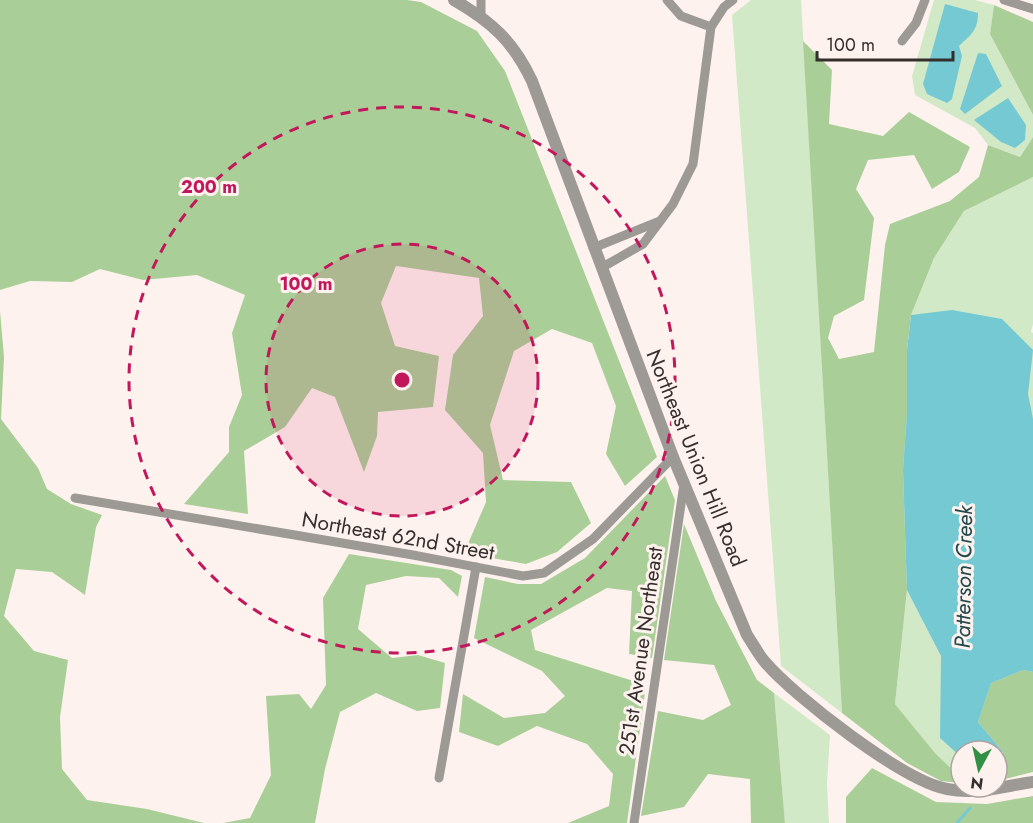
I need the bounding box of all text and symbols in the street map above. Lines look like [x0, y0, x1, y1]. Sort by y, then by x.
scale bar [817, 24, 954, 62]
text: 100 m [826, 32, 875, 58]
text: 200 m [181, 174, 237, 200]
text: 100 m [279, 271, 333, 297]
street label: Northeast Union Hill Road [639, 345, 753, 571]
centre of rings [392, 370, 412, 390]
street label: Northeast 62nd Street [299, 504, 497, 568]
water label: Patterson Creek [946, 504, 980, 649]
street label: 251st Avenue Northeast [612, 545, 670, 757]
north arrow [949, 739, 1009, 799]
text: N [969, 771, 985, 796]

